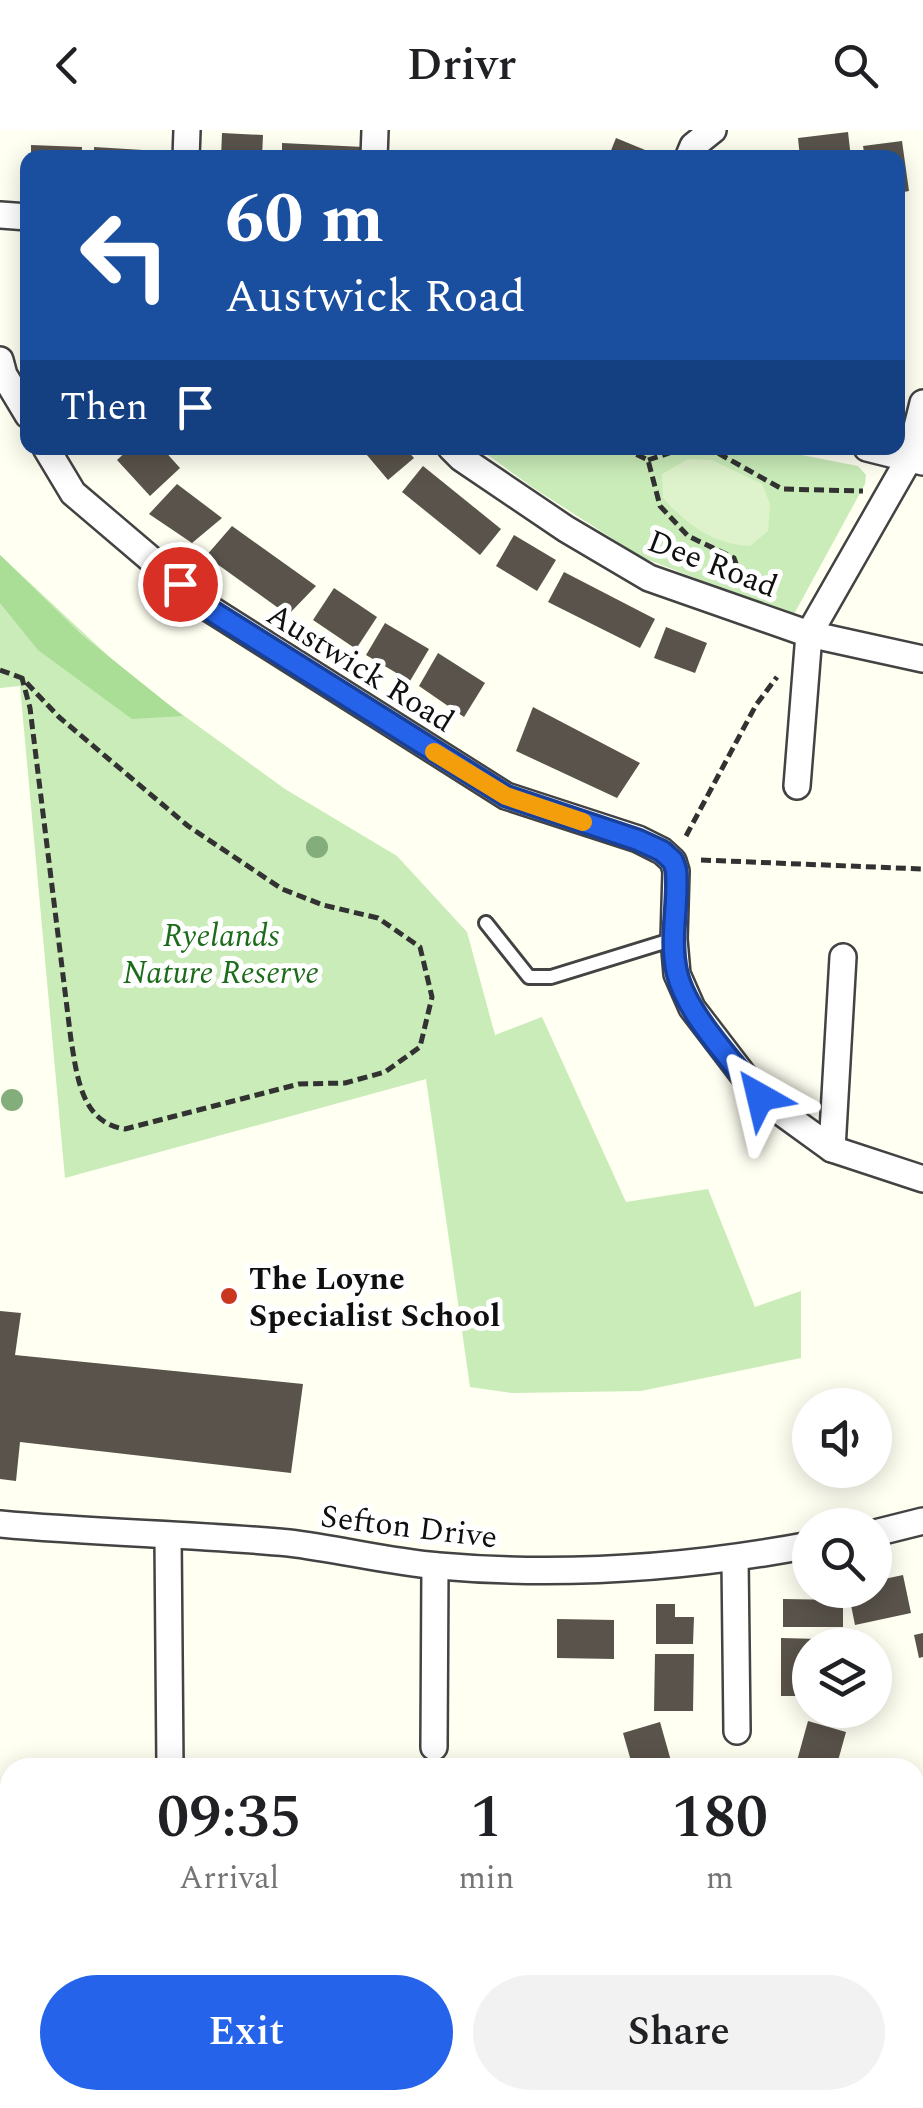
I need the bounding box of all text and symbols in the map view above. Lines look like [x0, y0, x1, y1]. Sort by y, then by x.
text: Drivr [407, 31, 516, 100]
icon: back [40, 38, 95, 93]
icon: search [828, 38, 883, 93]
text: 60 m [225, 167, 384, 273]
icon: left [60, 190, 190, 320]
text: Austwick Road [225, 263, 525, 332]
text: Then [60, 379, 148, 437]
icon: arrive [168, 380, 223, 435]
street label: Dee Road [640, 517, 785, 612]
pin [138, 542, 223, 627]
icon: arrive [153, 557, 208, 612]
street label: Austwick Road [257, 591, 464, 746]
park label: Ryelands Nature Reserve [123, 912, 319, 998]
position arrow [708, 1045, 812, 1149]
place label: The Loyne Specialist School [249, 1255, 500, 1341]
marker: The Loyne Specialist School [218, 1285, 240, 1307]
map controls [792, 1388, 892, 1728]
button: sound [792, 1388, 892, 1488]
street label: Sefton Drive [318, 1492, 500, 1563]
button: search [792, 1508, 892, 1608]
button: layers [792, 1628, 892, 1728]
text: 09:35 [157, 1772, 301, 1864]
text: 1 [470, 1772, 503, 1864]
text: 180 [671, 1772, 768, 1864]
text: Arrival [179, 1854, 279, 1903]
text: min [458, 1854, 514, 1903]
text: m [706, 1854, 733, 1903]
button: Exit [40, 1975, 453, 2090]
button: Share [473, 1975, 885, 2090]

